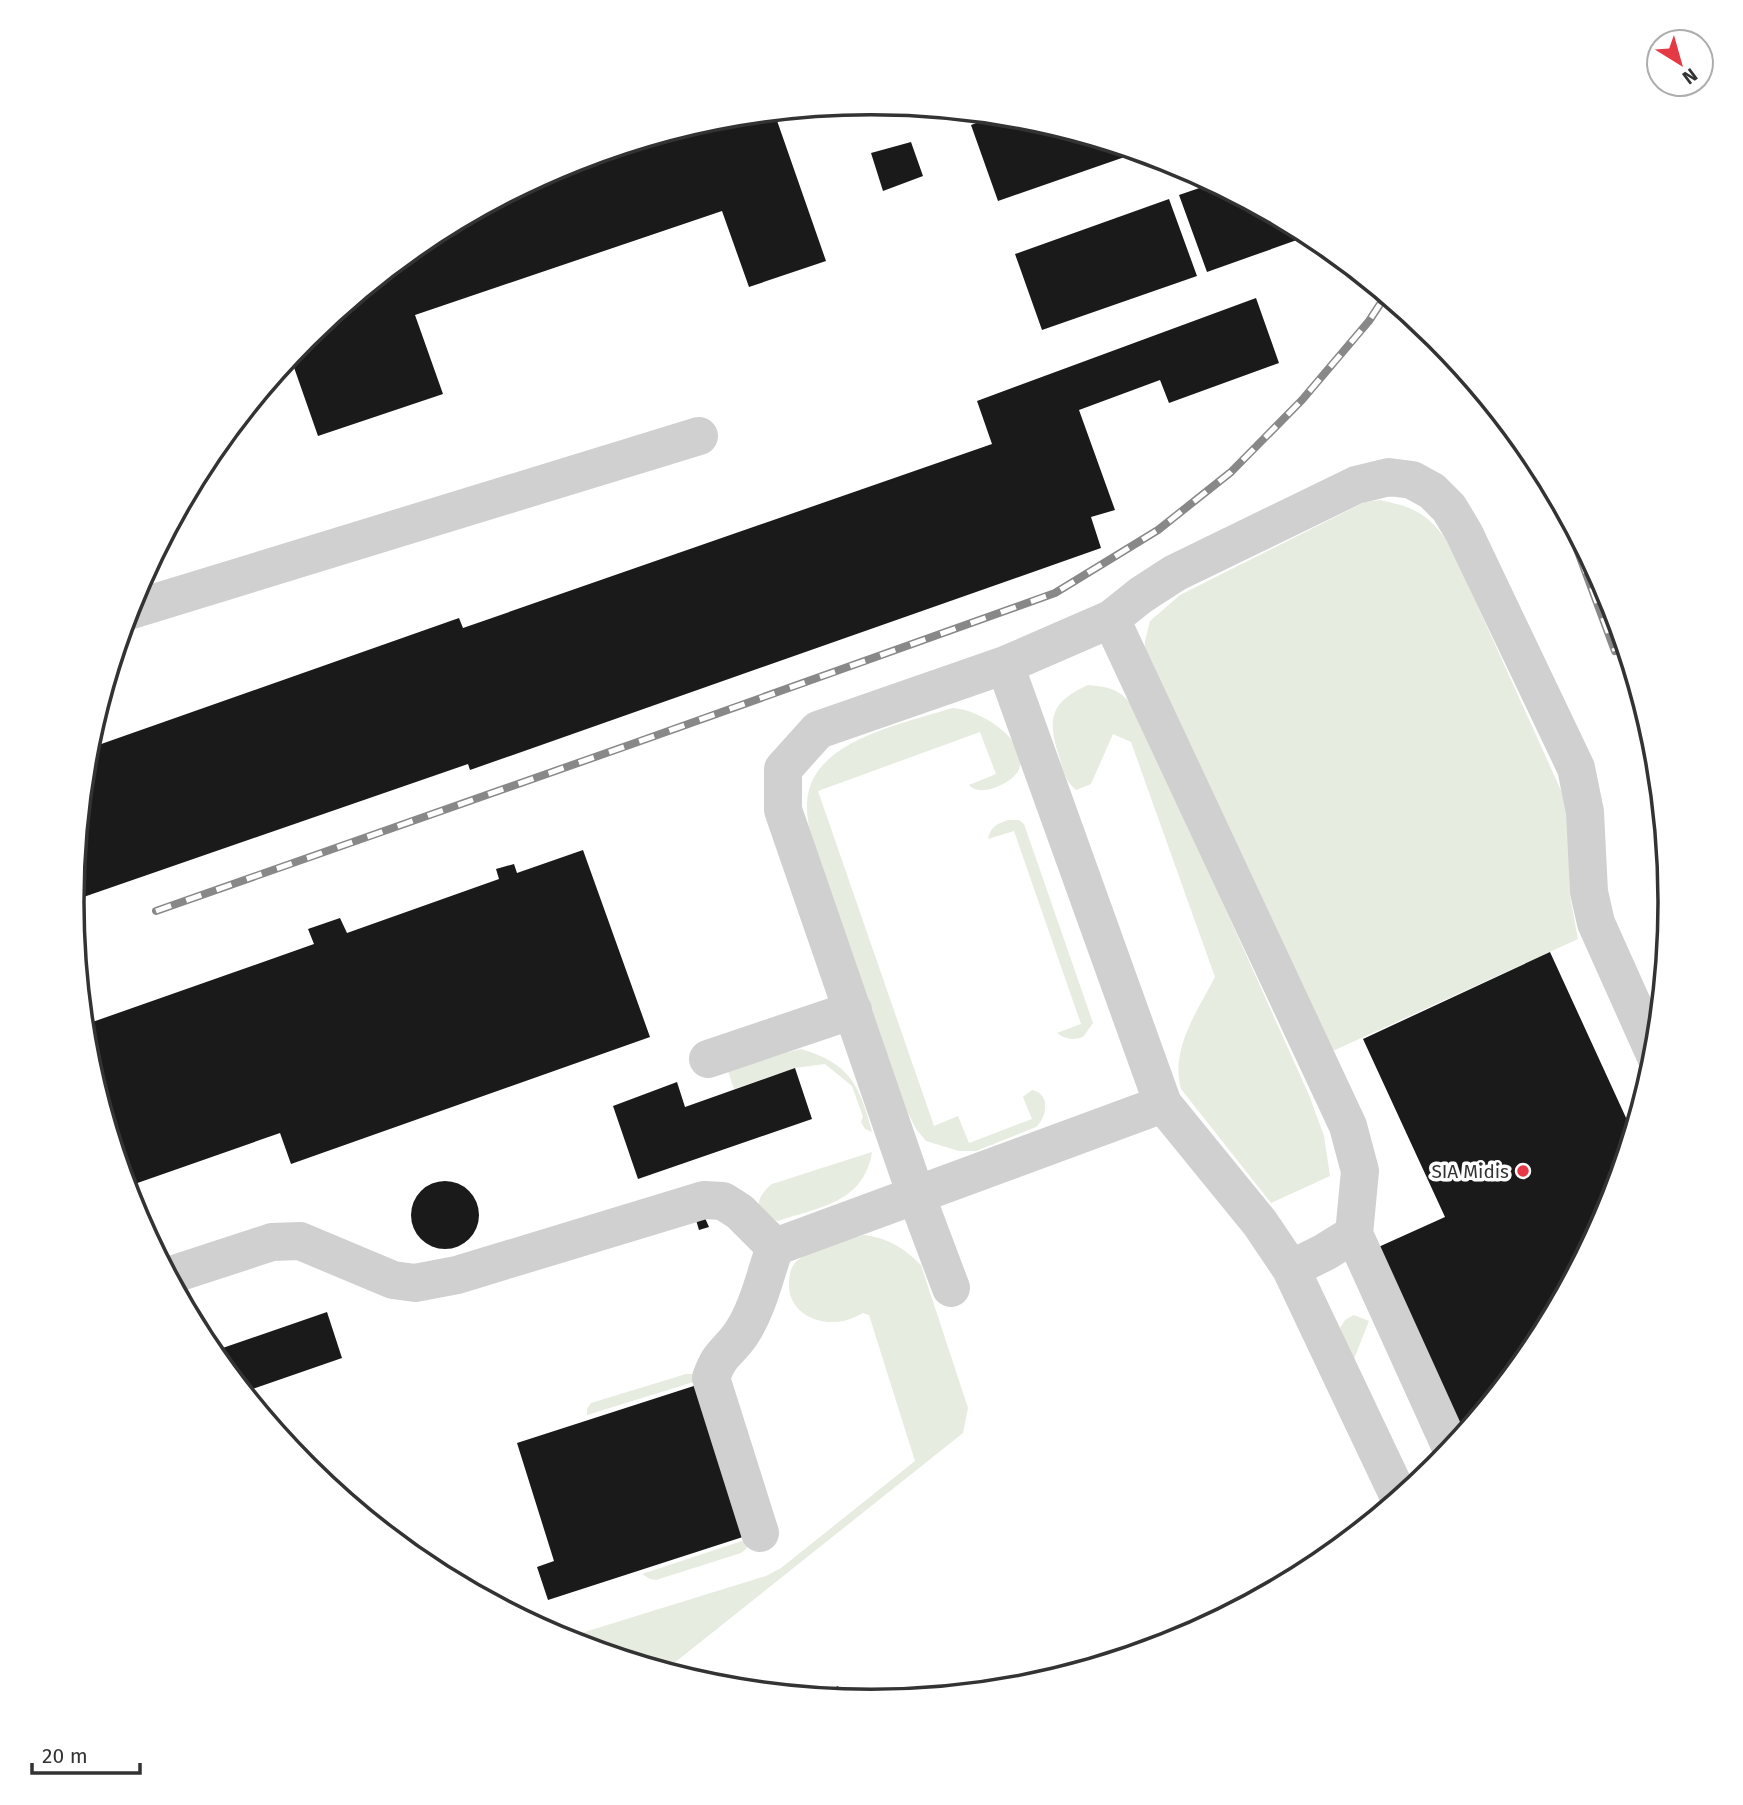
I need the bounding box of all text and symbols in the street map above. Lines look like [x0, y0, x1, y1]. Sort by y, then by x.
north arrow [1645, 28, 1715, 98]
text: N [1678, 63, 1702, 89]
place label: SIA Midis [1431, 1160, 1509, 1183]
marker: SIA Midis [1515, 1163, 1531, 1179]
scale bar [32, 1731, 140, 1775]
text: 20 m [42, 1743, 88, 1769]

